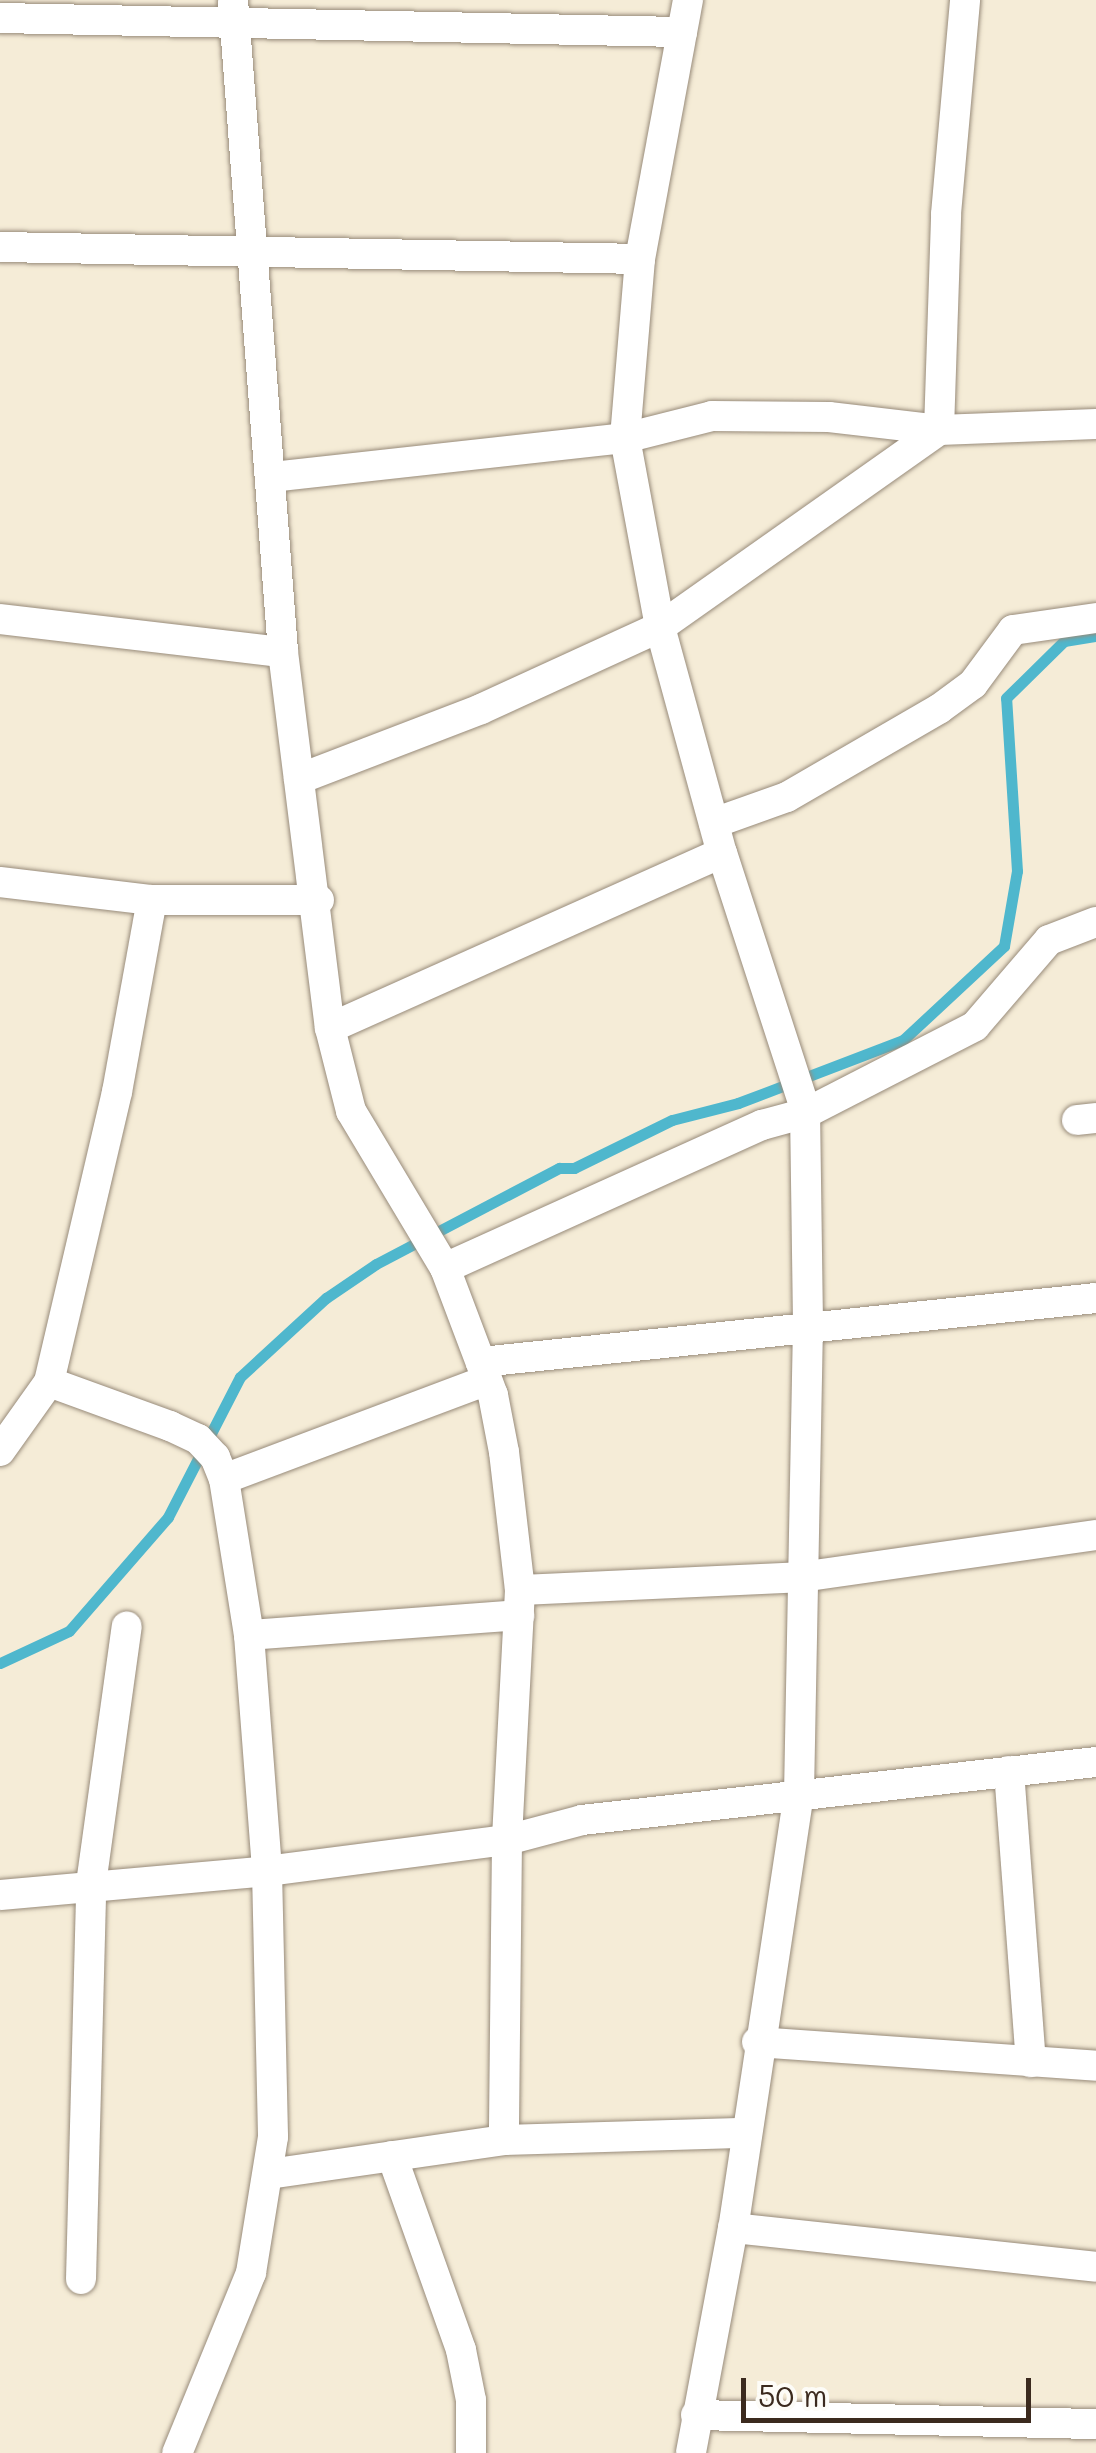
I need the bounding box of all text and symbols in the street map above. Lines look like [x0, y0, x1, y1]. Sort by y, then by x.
scale bar [746, 2358, 1036, 2420]
text: 50 m [758, 2375, 828, 2415]

